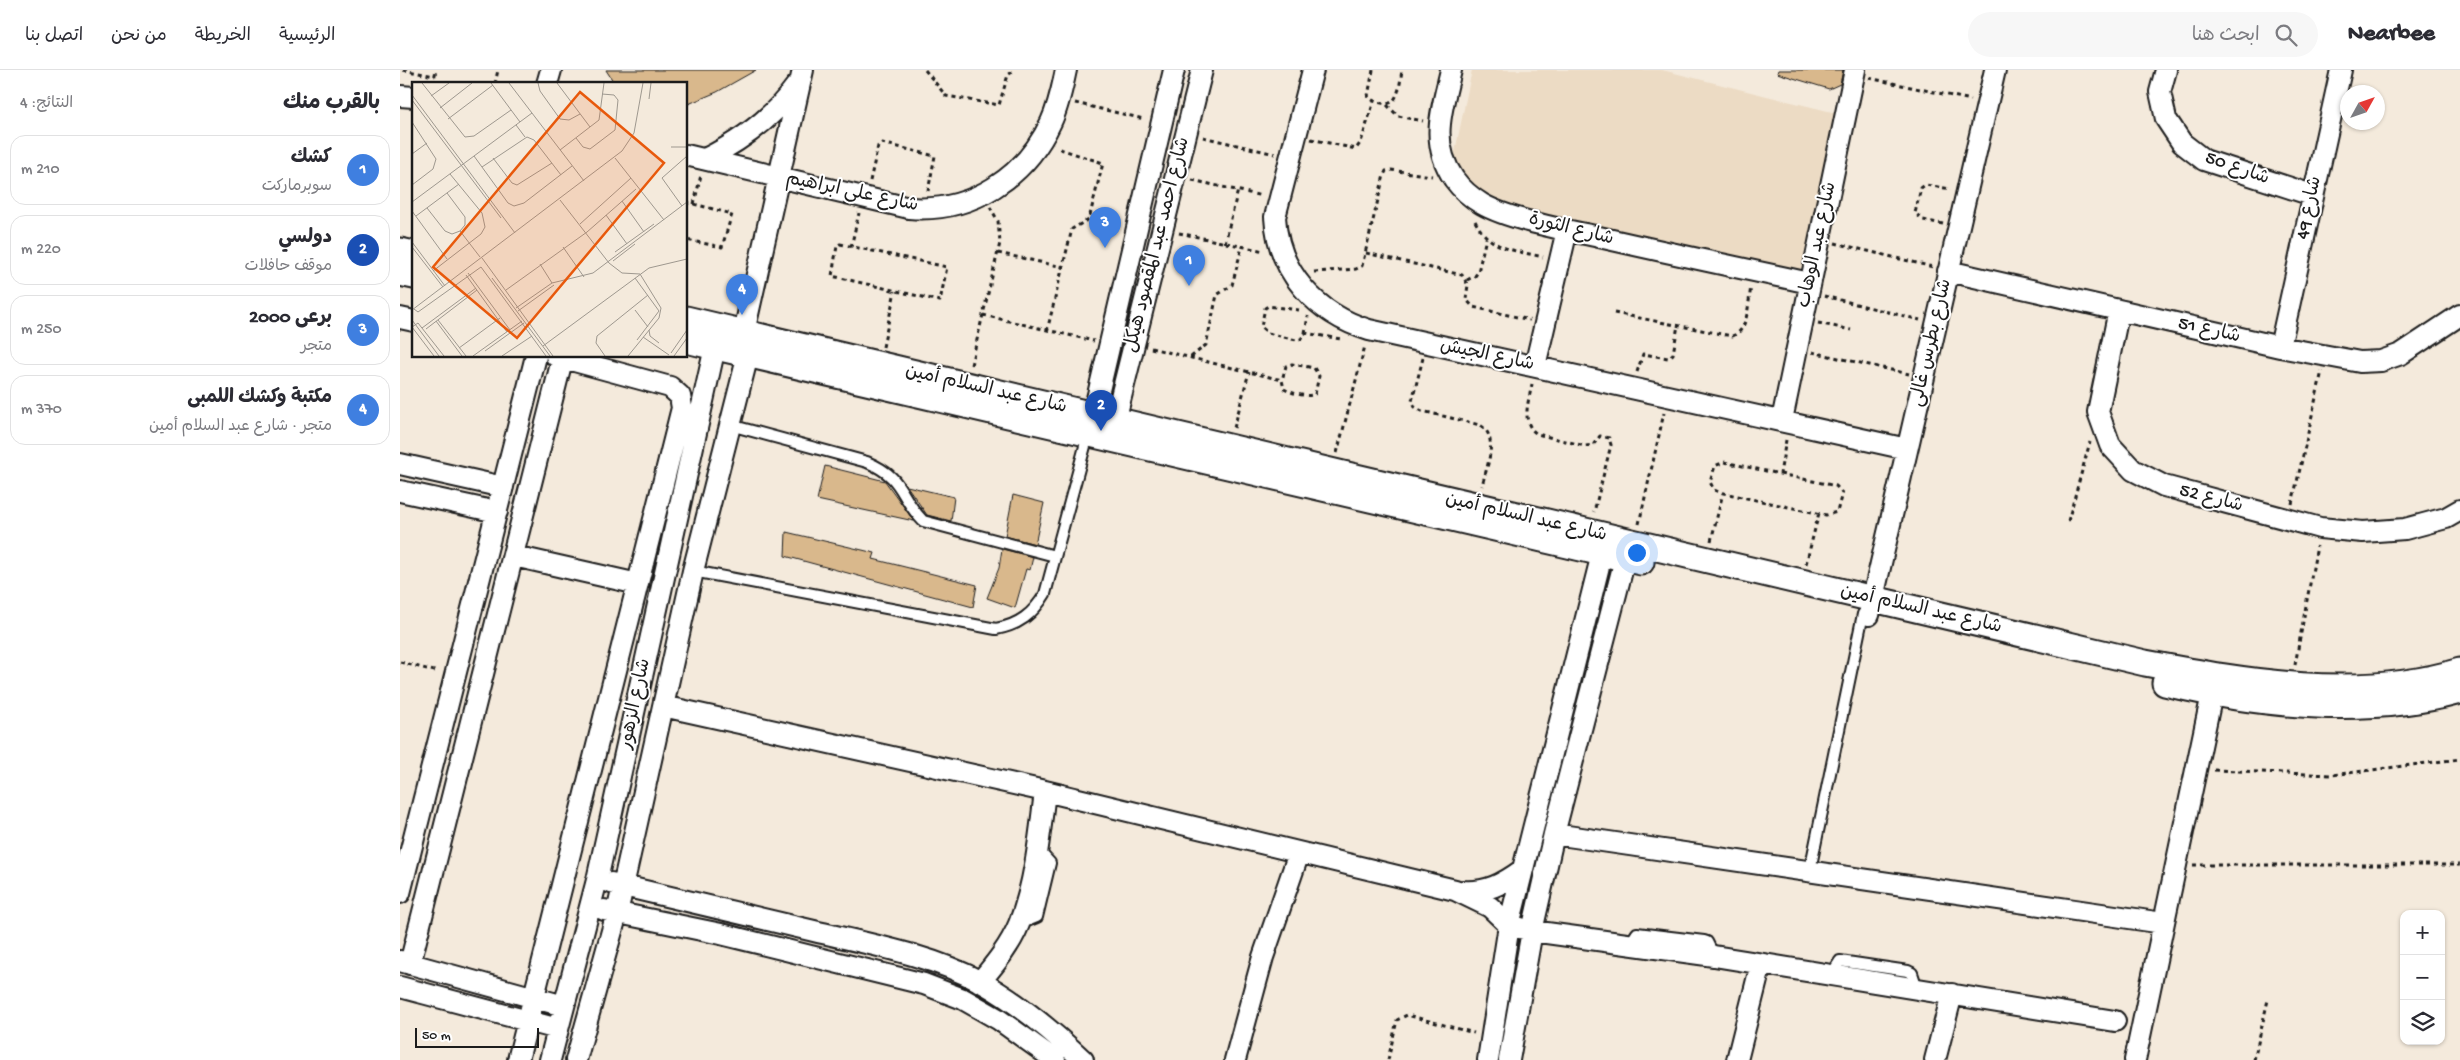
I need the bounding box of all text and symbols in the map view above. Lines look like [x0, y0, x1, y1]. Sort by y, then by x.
search box [1968, 12, 2318, 57]
text: Nearbee [2348, 20, 2435, 49]
icon: search [2272, 21, 2300, 49]
text: ابحث هنا [2192, 25, 2260, 48]
text: اتصل بنا [25, 26, 83, 47]
text: من نحن [111, 26, 167, 47]
text: الخريطة [195, 26, 251, 47]
text: الرئيسية [279, 26, 335, 47]
inset map [412, 82, 688, 358]
north arrow [2340, 85, 2385, 130]
text: بالقرب منك [283, 92, 380, 117]
text: النتائج: 4 [20, 95, 73, 114]
street label: شارع احمد عبد المقصود هيكل [1120, 135, 1196, 355]
text: كشك [291, 147, 332, 170]
street label: شارع 50 [2202, 147, 2272, 191]
text: 210 m [21, 161, 60, 180]
text: 1 [360, 161, 366, 180]
street label: شارع على ابراهيم [784, 168, 920, 218]
street label: شارع 49 [2292, 174, 2328, 242]
text: سوبرماركت [262, 178, 332, 197]
street label: شارع عبد الوهاب [1793, 180, 1843, 310]
pin: 3 [1089, 207, 1121, 248]
street label: شارع الثورة [1526, 208, 1616, 252]
text: دولسي [279, 227, 332, 250]
text: 220 m [21, 241, 61, 260]
text: 2 [359, 241, 367, 260]
pin: 1 [1173, 245, 1205, 286]
text: موقف حافلات [244, 258, 332, 277]
pin: 4 [726, 274, 758, 315]
street label: شارع بطرس غالى [1906, 277, 1958, 409]
text: برعى 2000 [249, 307, 332, 330]
street label: شارع 51 [2176, 313, 2242, 349]
text: 250 m [21, 321, 62, 340]
text: 3 [359, 321, 367, 340]
street label: شارع الجيش [1438, 335, 1536, 377]
text: متجر [301, 338, 332, 357]
street label: شارع عبد السلام أمين [903, 358, 1070, 420]
text: مكتبة وكشك اللمبى [187, 387, 332, 410]
pin: 2 [1085, 390, 1117, 431]
text: 370 m [21, 401, 62, 420]
text: 4 [359, 401, 367, 420]
text: متجر · شارع عبد السلام أمين [149, 418, 332, 437]
street label: شارع 52 [2177, 479, 2245, 519]
street label: شارع عبد السلام أمين [1443, 486, 1610, 548]
your location [1624, 540, 1650, 566]
street label: شارع عبد السلام أمين [1838, 578, 2005, 640]
street label: شارع الزهور [615, 656, 657, 753]
map controls [2400, 910, 2445, 1045]
button: + [2400, 910, 2445, 955]
button: − [2400, 955, 2445, 1000]
button: layers [2400, 1000, 2445, 1045]
scale bar [415, 1025, 539, 1048]
text: 50 m [422, 1028, 451, 1045]

